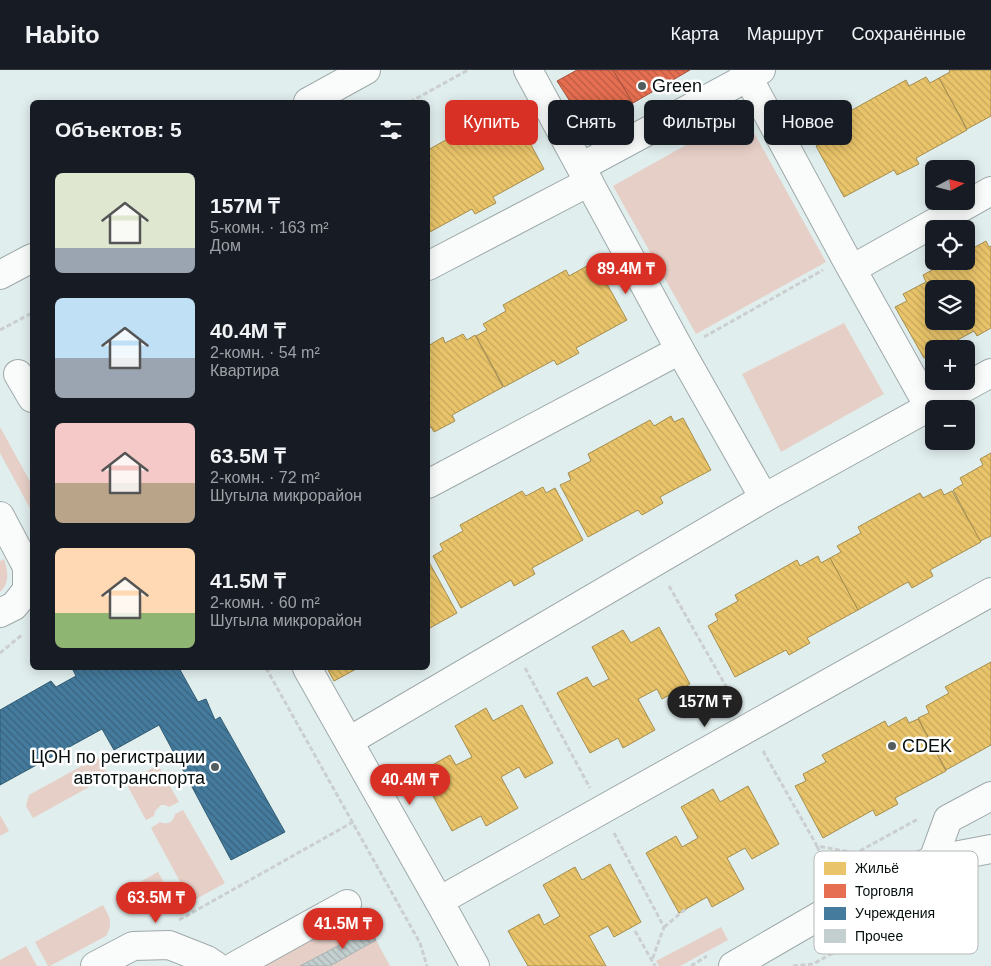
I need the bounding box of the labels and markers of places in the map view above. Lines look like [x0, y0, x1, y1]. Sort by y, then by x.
place label: Green [652, 76, 702, 96]
marker: Green [636, 80, 648, 92]
pin: 89.4M ₸ [580, 252, 672, 295]
pin: 157M ₸ [664, 686, 746, 728]
place label: CDEK [902, 736, 952, 756]
marker: CDEK [886, 740, 898, 752]
place label: ЦОН по регистрации автотранспорта [31, 747, 206, 788]
marker: ЦОН по регистрации автотранспорта [209, 761, 221, 773]
pin: 40.4M ₸ [364, 764, 456, 806]
pin: 63.5M ₸ [110, 882, 202, 924]
pin: 41.5M ₸ [297, 908, 389, 950]

